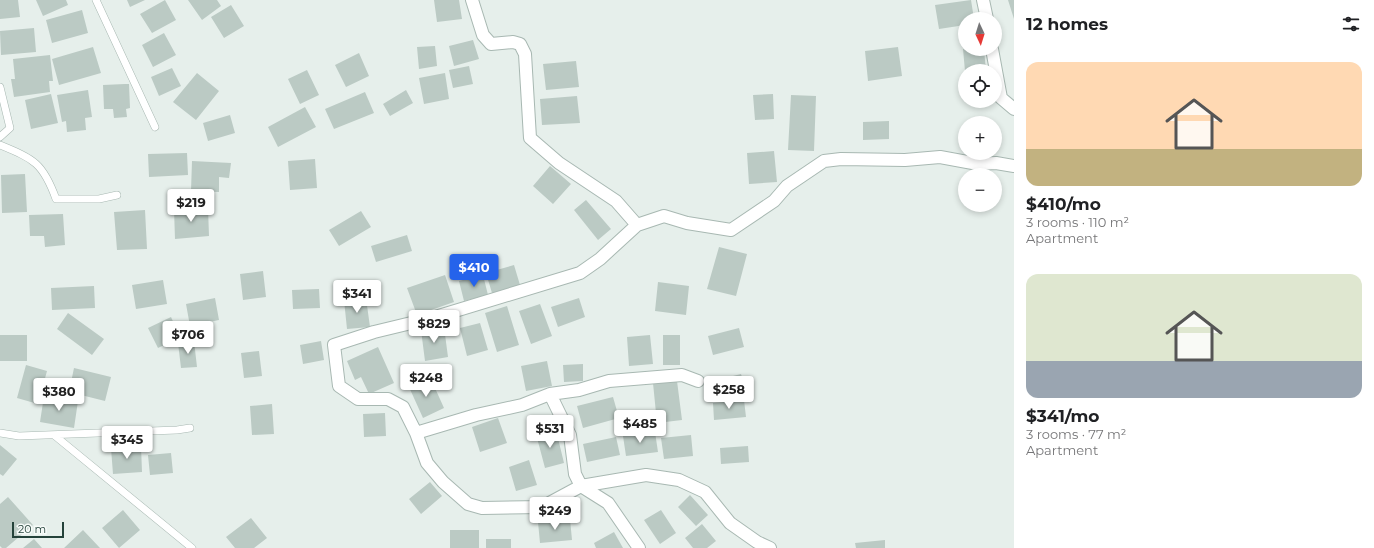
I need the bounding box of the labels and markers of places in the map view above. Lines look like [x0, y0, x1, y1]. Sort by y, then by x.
pin: $219 [167, 189, 215, 223]
pin: $410 [450, 254, 498, 288]
pin: $341 [333, 280, 381, 314]
pin: $829 [410, 310, 458, 344]
pin: $706 [164, 321, 212, 355]
pin: $248 [402, 364, 450, 398]
pin: $258 [705, 376, 753, 410]
pin: $380 [35, 378, 83, 412]
pin: $485 [616, 410, 664, 444]
pin: $531 [526, 415, 574, 449]
pin: $345 [103, 426, 151, 460]
pin: $249 [531, 497, 579, 531]

